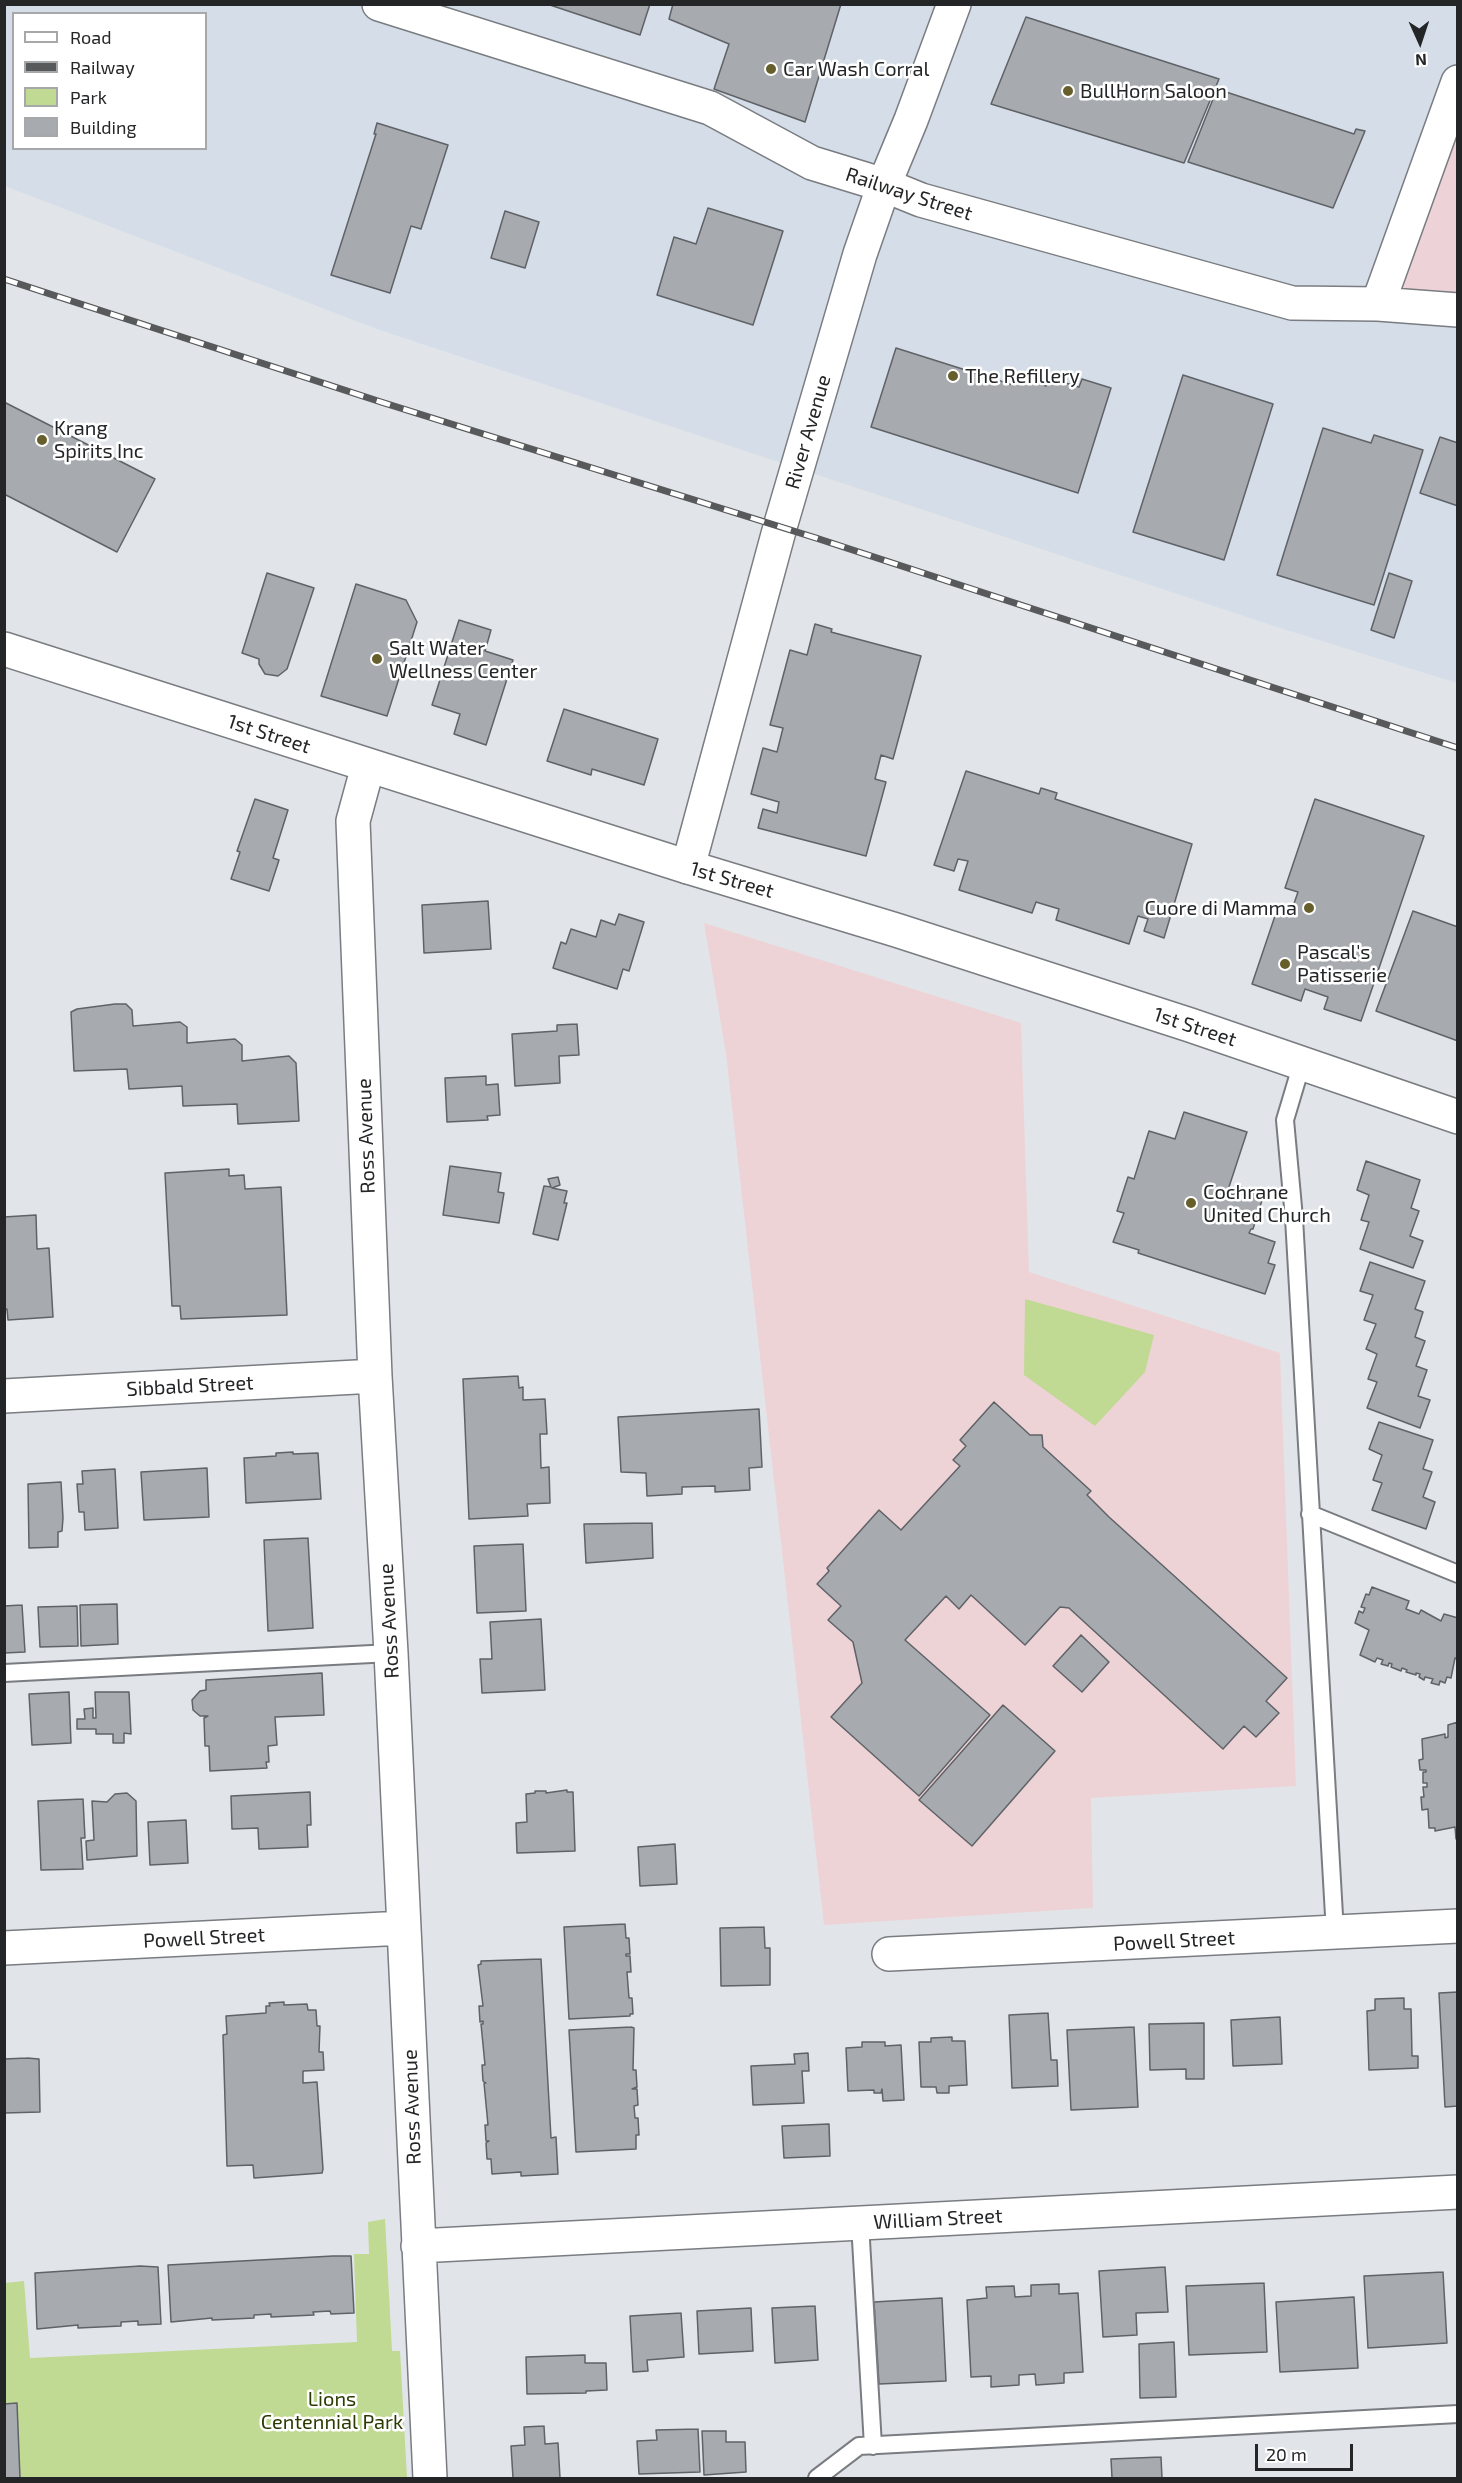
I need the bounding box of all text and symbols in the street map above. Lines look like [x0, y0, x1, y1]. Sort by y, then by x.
legend [12, 12, 207, 150]
north arrow [1390, 12, 1450, 72]
text: Road [70, 26, 111, 48]
text: N [1415, 51, 1427, 70]
text: Railway [70, 56, 135, 78]
place label: Car Wash Corral [783, 57, 930, 81]
marker: Car Wash Corral [764, 62, 778, 76]
place label: BullHorn Saloon [1080, 79, 1227, 103]
marker: BullHorn Saloon [1061, 84, 1075, 98]
text: Park [70, 86, 107, 108]
text: Building [70, 116, 137, 138]
street label: Railway Street [843, 162, 975, 226]
place label: The Refillery [965, 364, 1080, 388]
marker: The Refillery [946, 369, 960, 383]
street label: River Avenue [780, 372, 836, 492]
place label: Krang Spirits Inc [54, 416, 144, 463]
marker: Krang Spirits Inc [35, 433, 49, 447]
place label: Salt Water Wellness Center [389, 636, 537, 683]
marker: Salt Water Wellness Center [370, 652, 384, 666]
street label: 1st Street [225, 709, 313, 759]
street label: 1st Street [687, 857, 777, 903]
place label: Cuore di Mamma [1144, 896, 1297, 920]
marker: Cuore di Mamma [1302, 901, 1316, 915]
place label: Pascal's Patisserie [1297, 940, 1387, 987]
marker: Pascal's Patisserie [1278, 957, 1292, 971]
street label: 1st Street [1151, 1002, 1239, 1052]
street label: Ross Avenue [352, 1078, 380, 1194]
place label: Cochrane United Church [1203, 1180, 1331, 1227]
marker: Cochrane United Church [1184, 1196, 1198, 1210]
street label: Sibbald Street [126, 1371, 254, 1401]
street label: Ross Avenue [374, 1563, 404, 1679]
street label: Powell Street [142, 1923, 266, 1953]
street label: Powell Street [1112, 1926, 1236, 1956]
street label: Ross Avenue [398, 2049, 426, 2165]
street label: William Street [873, 2204, 1003, 2234]
park label: Lions Centennial Park [261, 2387, 403, 2434]
scale bar [1258, 2432, 1356, 2470]
text: 20 m [1266, 2443, 1307, 2465]

